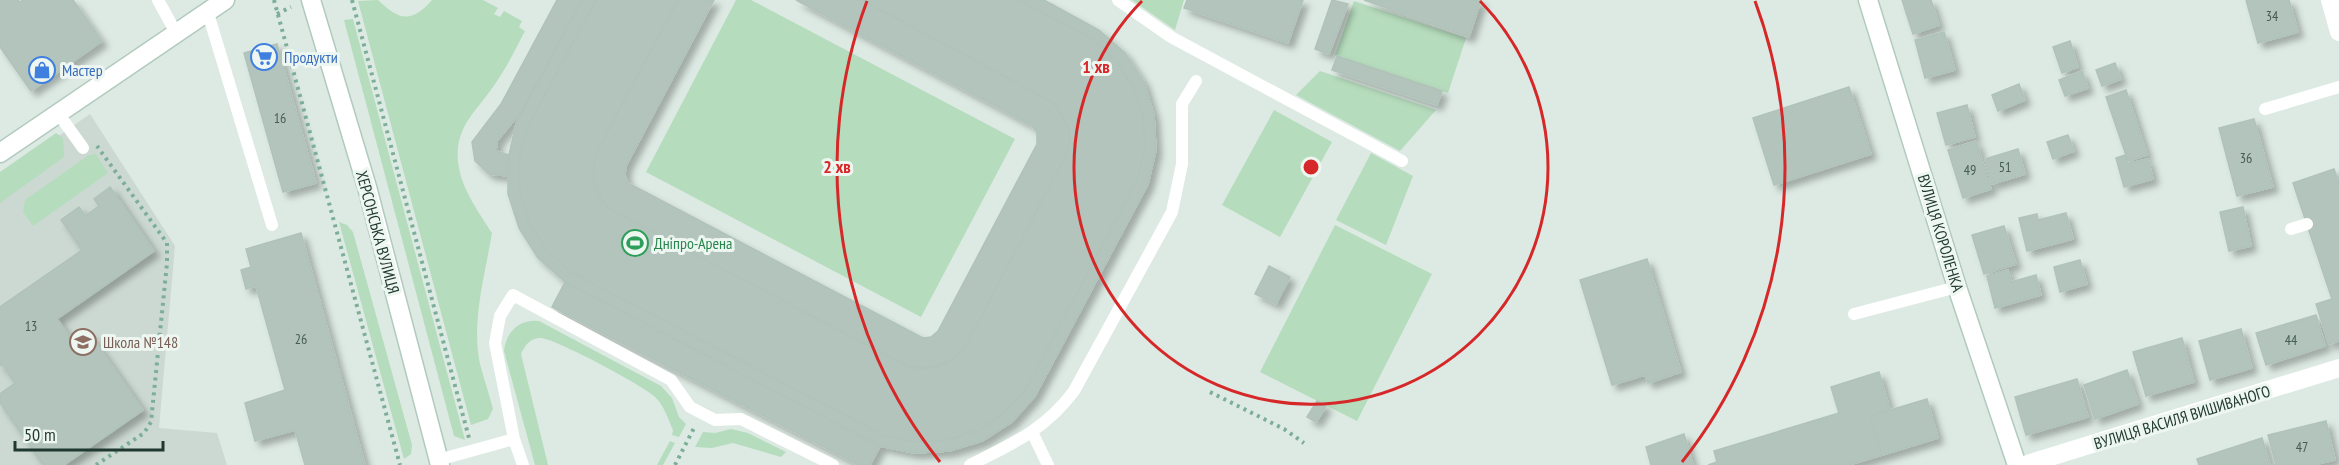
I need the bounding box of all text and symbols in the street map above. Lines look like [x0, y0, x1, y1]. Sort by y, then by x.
house number: 34 [2266, 7, 2279, 25]
supermarket icon: Продукти [249, 42, 279, 72]
place label: Продукти [284, 47, 338, 67]
shop icon: Мастер [27, 55, 57, 85]
text: 1 хв [1082, 55, 1110, 78]
place label: Мастер [62, 60, 103, 80]
house number: 16 [274, 109, 286, 127]
house number: 36 [2240, 149, 2252, 167]
text: 2 хв [823, 155, 851, 178]
centre of rings [1301, 157, 1321, 177]
house number: 51 [1999, 158, 2011, 176]
house number: 49 [1964, 161, 1976, 179]
street label: ХЕРСОНСЬКА ВУЛИЦЯ [352, 168, 404, 296]
street label: ВУЛИЦЯ КОРОЛЕНКА [1914, 172, 1969, 295]
sports icon: Дніпро-Арена [620, 228, 650, 258]
place label: Дніпро-Арена [654, 233, 732, 253]
house number: 13 [25, 317, 37, 335]
school or university icon: Школа №148 [68, 327, 98, 357]
house number: 26 [295, 330, 307, 348]
house number: 44 [2285, 331, 2298, 349]
place label: Школа №148 [103, 332, 178, 352]
street label: ВУЛИЦЯ ВАСИЛЯ ВИШИВАНОГО [2091, 381, 2273, 453]
scale bar [15, 414, 164, 452]
text: 50 m [24, 423, 56, 446]
house number: 47 [2296, 438, 2308, 456]

